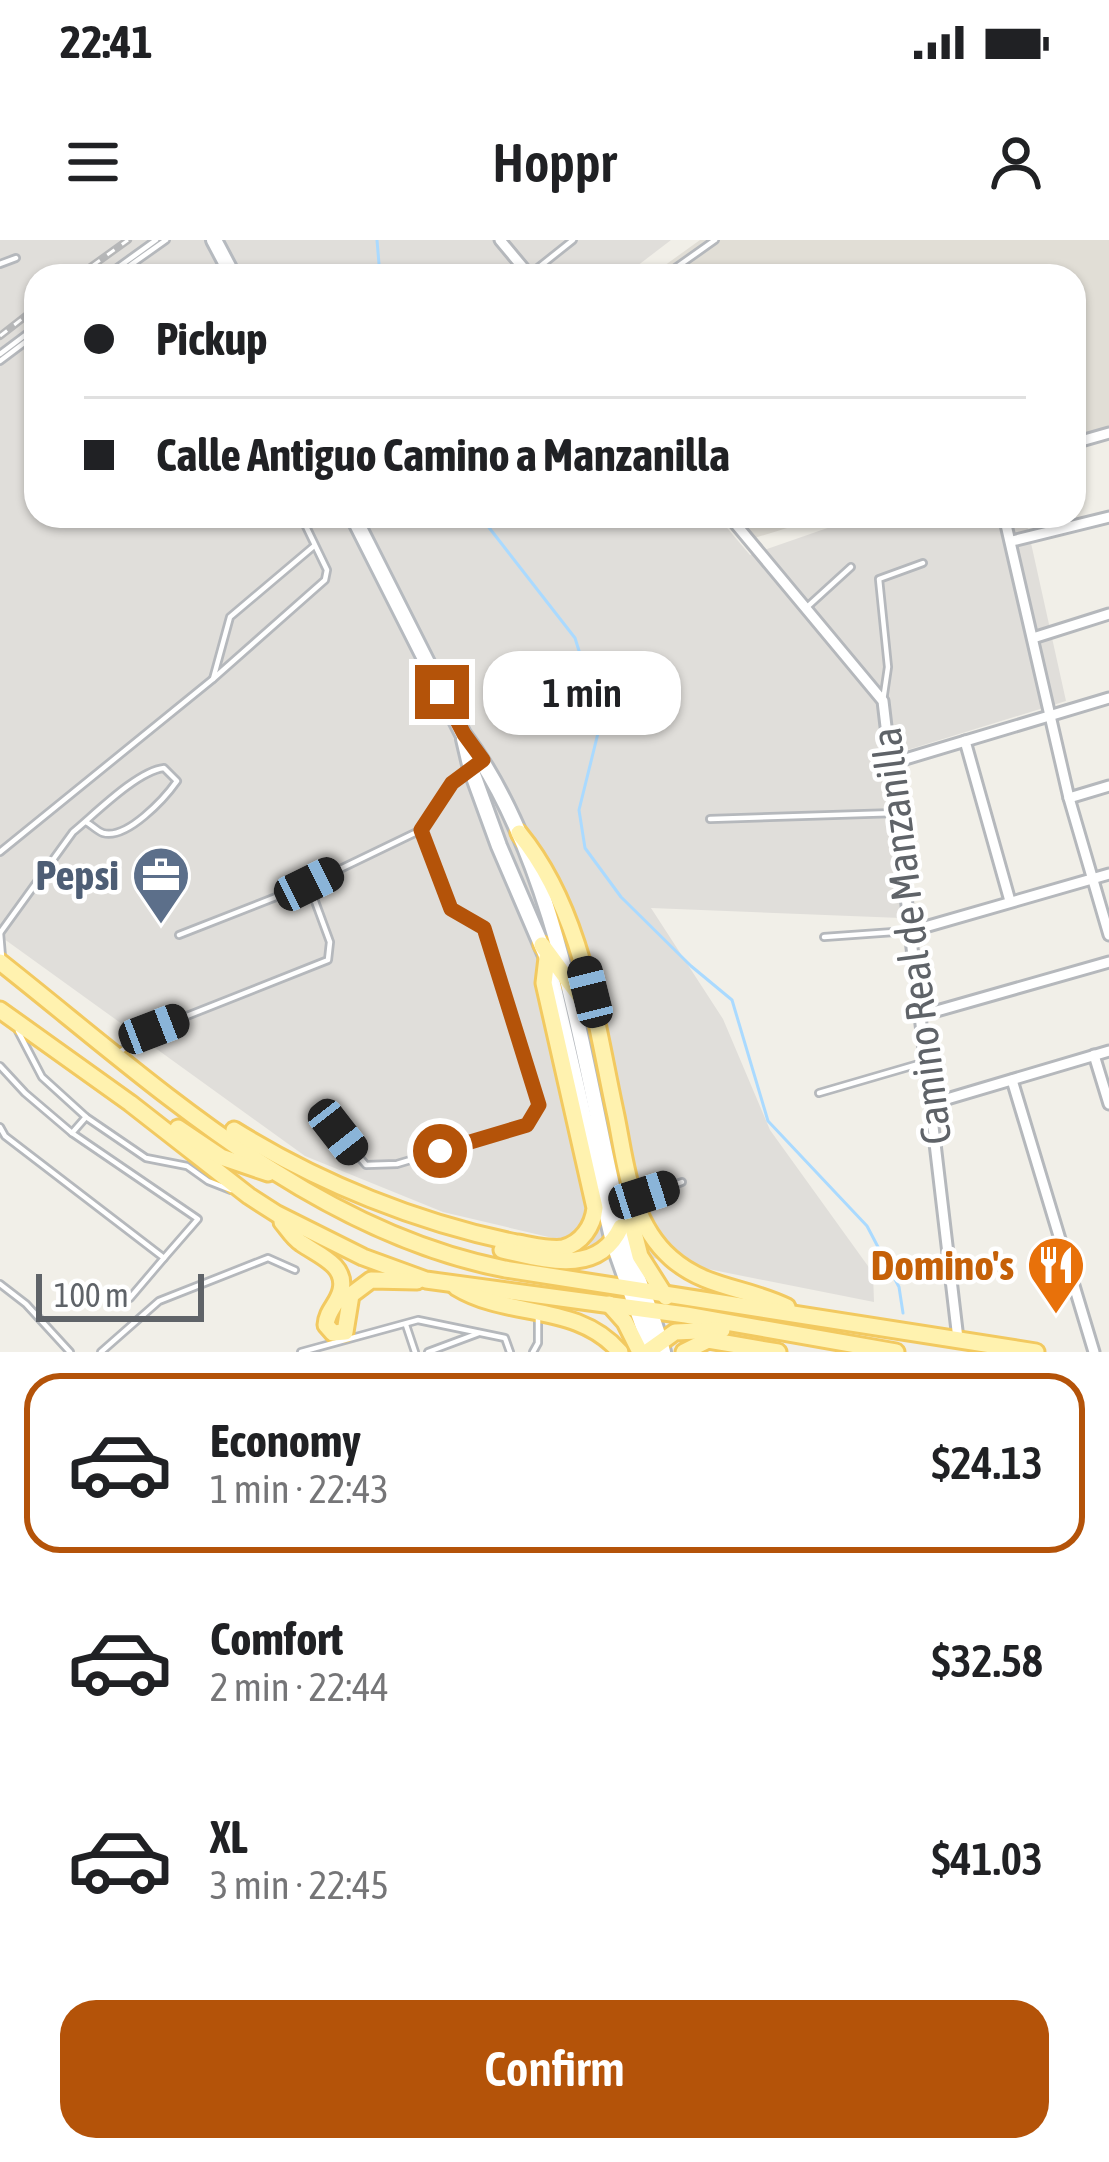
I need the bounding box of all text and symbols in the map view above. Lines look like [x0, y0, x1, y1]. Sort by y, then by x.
text: 22:41 [60, 16, 153, 68]
icon: menu [60, 129, 126, 195]
icon: person [983, 129, 1049, 195]
text: Hoppr [493, 132, 616, 193]
text: Pickup [156, 313, 267, 365]
text: Calle Antiguo Camino a Manzanilla [156, 429, 730, 481]
callout: 1 min [484, 650, 682, 734]
route end [415, 665, 469, 719]
text: 1 min [542, 671, 622, 715]
street label: Camino Real de Manzanilla [862, 725, 960, 1147]
office icon: Pepsi [130, 844, 192, 926]
place label: Pepsi [35, 851, 119, 899]
car [269, 852, 349, 916]
car [564, 953, 616, 1031]
car [114, 999, 194, 1059]
car [302, 1093, 374, 1171]
route start [413, 1124, 467, 1178]
car [604, 1167, 684, 1223]
restaurant icon: Domino's [1025, 1234, 1087, 1316]
place label: Domino's [871, 1241, 1014, 1289]
scale bar [36, 1268, 204, 1321]
text: 100 m [54, 1276, 129, 1314]
icon: car [66, 1409, 174, 1517]
text: Economy [210, 1415, 361, 1467]
text: $24.13 [931, 1437, 1043, 1489]
text: 1 min · 22:43 [210, 1467, 389, 1511]
icon: car [66, 1607, 174, 1715]
text: Comfort [210, 1613, 343, 1665]
text: $32.58 [931, 1635, 1043, 1687]
text: 2 min · 22:44 [210, 1665, 389, 1709]
icon: car [66, 1805, 174, 1913]
text: XL [210, 1811, 248, 1863]
text: $41.03 [931, 1833, 1043, 1885]
text: 3 min · 22:45 [210, 1863, 389, 1907]
button: Confirm [60, 2000, 1049, 2138]

